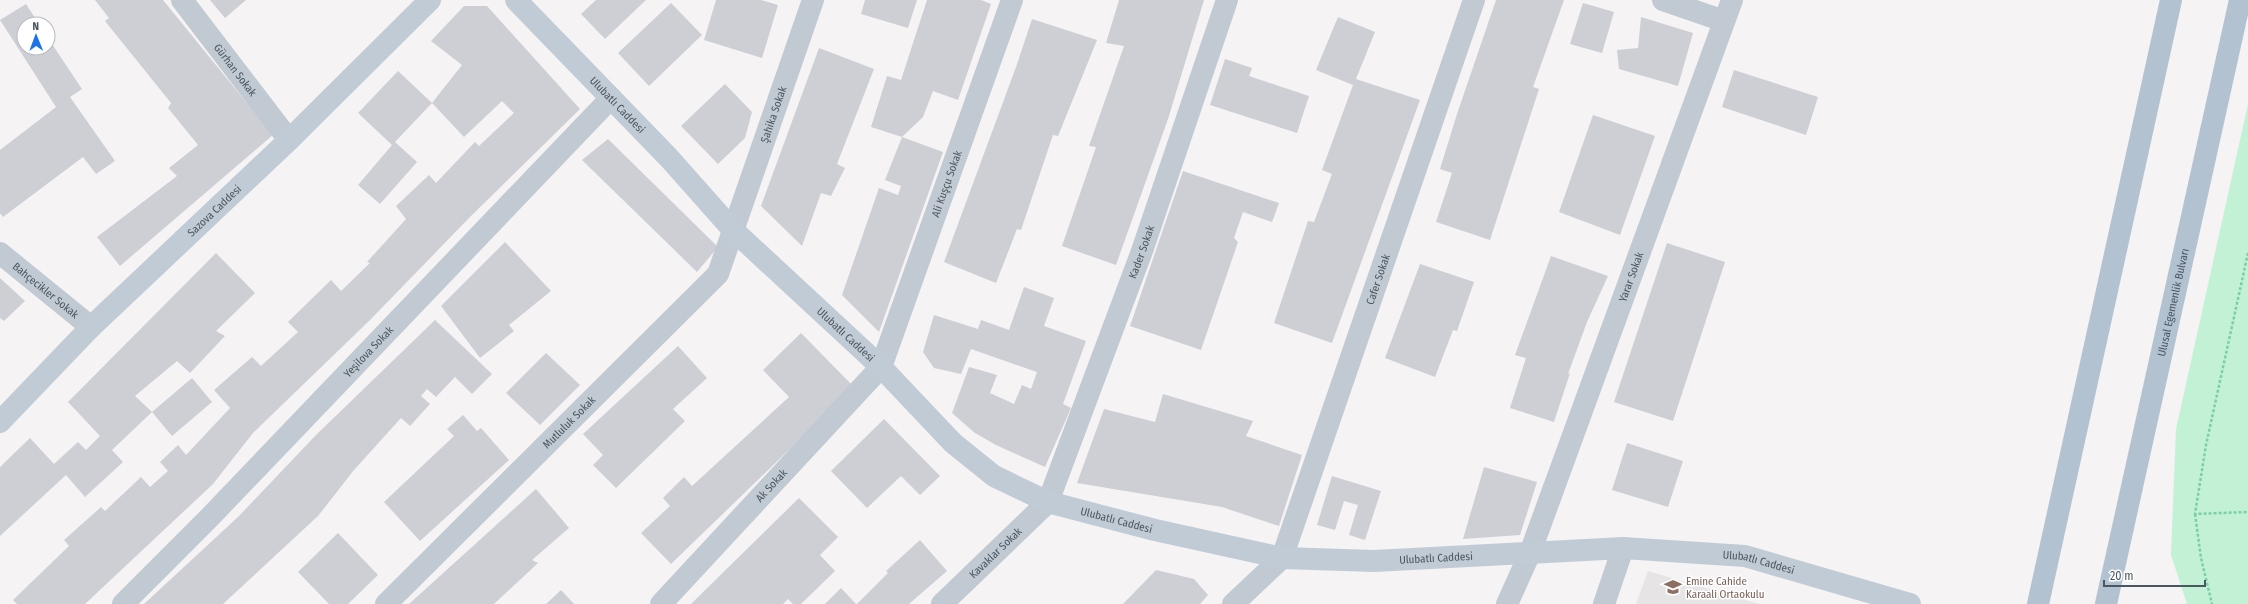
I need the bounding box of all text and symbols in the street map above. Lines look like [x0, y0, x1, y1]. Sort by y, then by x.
north arrow [16, 16, 56, 56]
text: N [32, 20, 39, 33]
street label: Gürhan Sokak [211, 42, 260, 100]
street label: Ulubatlı Caddesi [587, 74, 648, 136]
street label: Şahika Sokak [758, 84, 790, 145]
street label: Ali Kuşçu Sokak [929, 148, 965, 219]
street label: Sazova Caddesi [185, 182, 244, 240]
street label: Kader Sokak [1126, 223, 1157, 281]
street label: Ulusal Egemenlik Bulvarı [2155, 247, 2192, 358]
street label: Yarar Sokak [1616, 249, 1647, 304]
street label: Cafer Sokak [1364, 252, 1393, 306]
street label: Bahçecikler Sokak [10, 260, 82, 322]
street label: Ulubatlı Caddesi [814, 305, 877, 365]
street label: Yeşilova Sokak [341, 323, 397, 380]
street label: Mutluluk Sokak [540, 393, 599, 451]
street label: Ak Sokak [753, 466, 791, 505]
street label: Ulubatlı Caddesi [1079, 505, 1154, 536]
street label: Kavaklar Sokak [967, 524, 1025, 581]
street label: Ulubatlı Caddesi [1722, 549, 1796, 577]
street label: Ulubatlı Caddesi [1399, 550, 1473, 567]
scale bar [2104, 562, 2205, 588]
text: 20 m [2110, 569, 2134, 583]
place label: Emine Cahide Karaali Ortaokulu [1686, 575, 1764, 601]
school or university icon: Emine Cahide Karaali Ortaokulu [1663, 577, 1683, 597]

